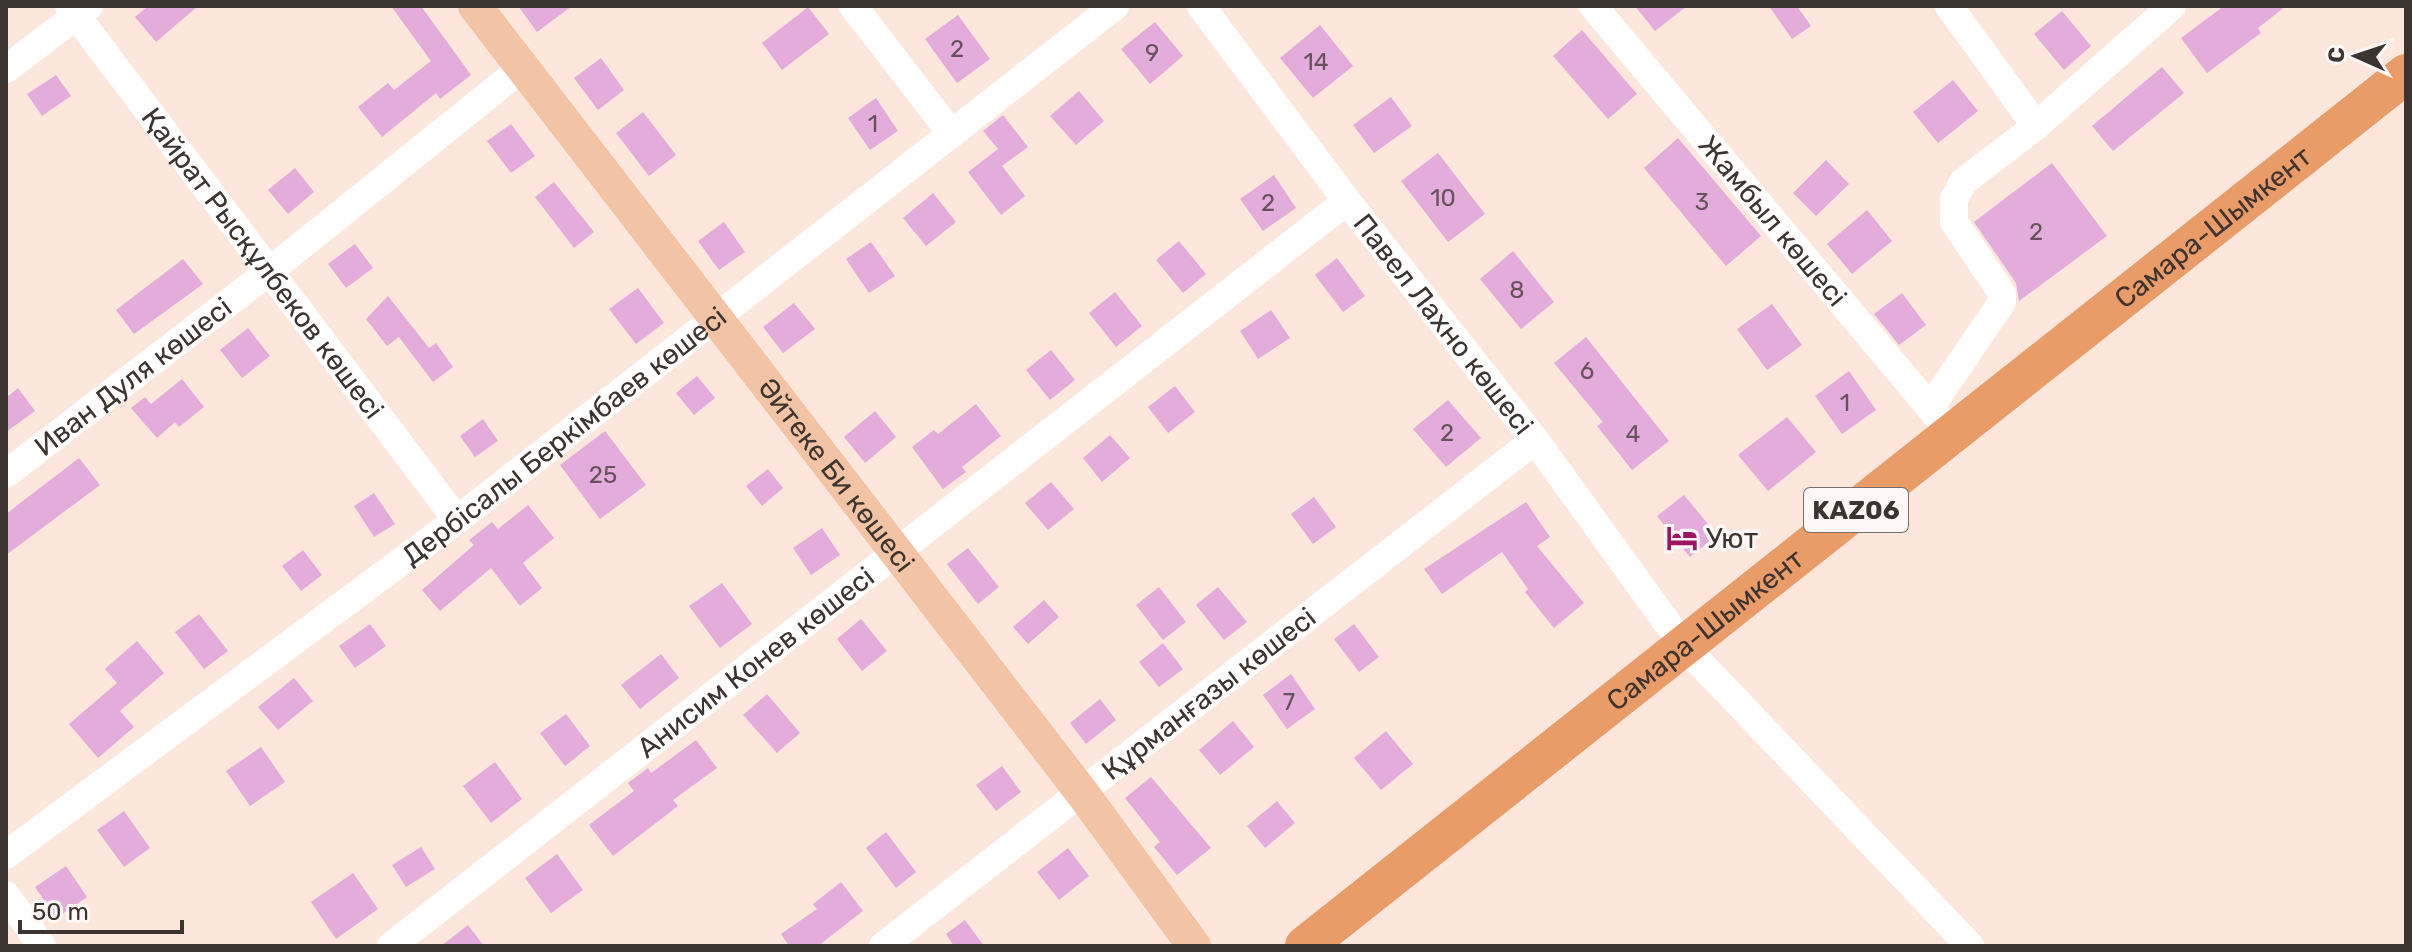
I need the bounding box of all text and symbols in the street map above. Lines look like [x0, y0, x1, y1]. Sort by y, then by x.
north arrow [2316, 16, 2396, 96]
house number: 2 [950, 35, 964, 63]
house number: 9 [1145, 39, 1159, 67]
text: С [2323, 47, 2350, 63]
house number: 14 [1303, 48, 1329, 76]
street label: Қайрат Рысқұлбеков көшесі [135, 101, 391, 425]
house number: 1 [868, 110, 878, 138]
street label: Жамбыл көшесі [1692, 128, 1854, 313]
street label: Самара-Шымкент [2108, 139, 2318, 315]
house number: 10 [1430, 184, 1456, 212]
house number: 3 [1695, 188, 1709, 216]
house number: 2 [1261, 189, 1275, 217]
street label: Павел Лахно көшесі [1347, 207, 1541, 441]
house number: 2 [2029, 218, 2043, 246]
house number: 8 [1509, 276, 1525, 304]
street label: Иван Дуля көшесі [28, 290, 238, 463]
street label: Дербісалы Беркімбаев көшесі [395, 300, 733, 572]
house number: 6 [1580, 357, 1594, 385]
street label: Әйтеке Би көшесі [752, 371, 922, 578]
house number: 1 [1840, 389, 1850, 417]
house number: 2 [1440, 419, 1454, 447]
house number: 4 [1626, 420, 1641, 448]
house number: 25 [589, 461, 617, 489]
road number: KАZ06 [1804, 488, 1908, 532]
hotel icon: Уют [1665, 521, 1699, 555]
place label: Уют [1706, 522, 1758, 555]
street label: Самара-Шымкент [1600, 541, 1810, 717]
street label: Анисим Конев көшесі [631, 560, 880, 764]
street label: Құрманғазы көшесі [1095, 600, 1322, 787]
house number: 7 [1283, 688, 1295, 716]
scale bar [20, 884, 182, 934]
text: 50 m [32, 898, 89, 926]

